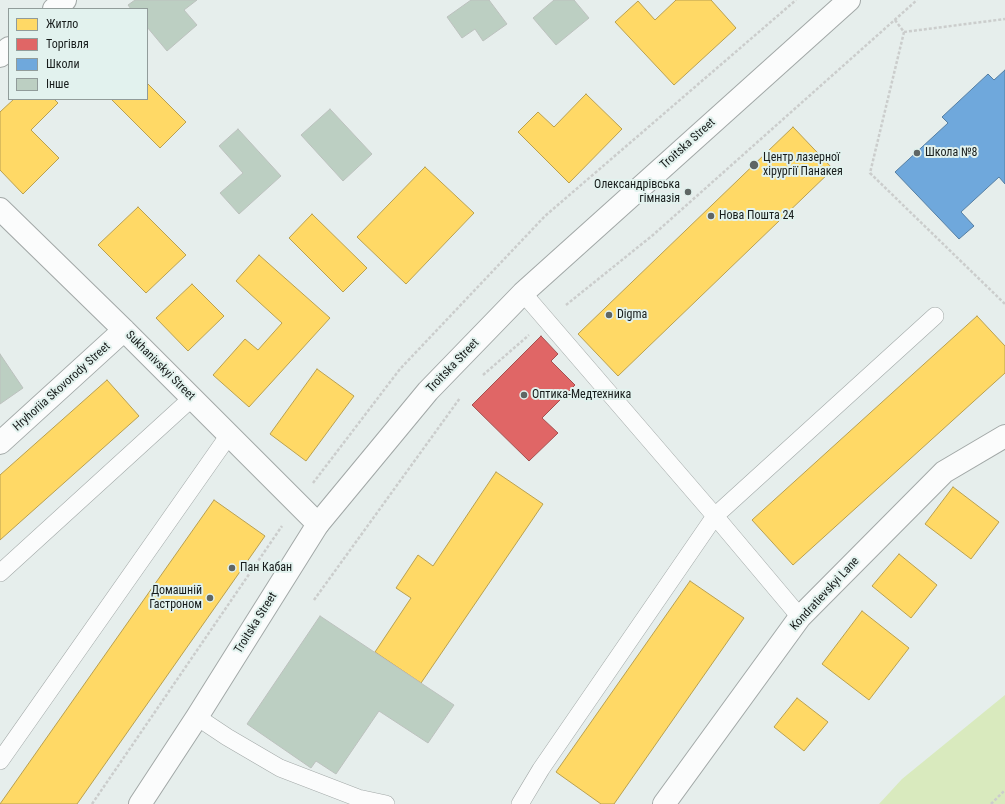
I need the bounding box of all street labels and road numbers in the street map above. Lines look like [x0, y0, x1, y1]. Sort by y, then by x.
street label: Troitska Street [657, 116, 719, 172]
street label: Sukhanivskyi Street [122, 328, 198, 404]
street label: Troitska Street [424, 336, 482, 396]
street label: Hryhoriia Skovorody Street [10, 340, 114, 434]
street label: Kondratievskyi Lane [787, 554, 863, 634]
street label: Troitska Street [232, 590, 280, 656]

